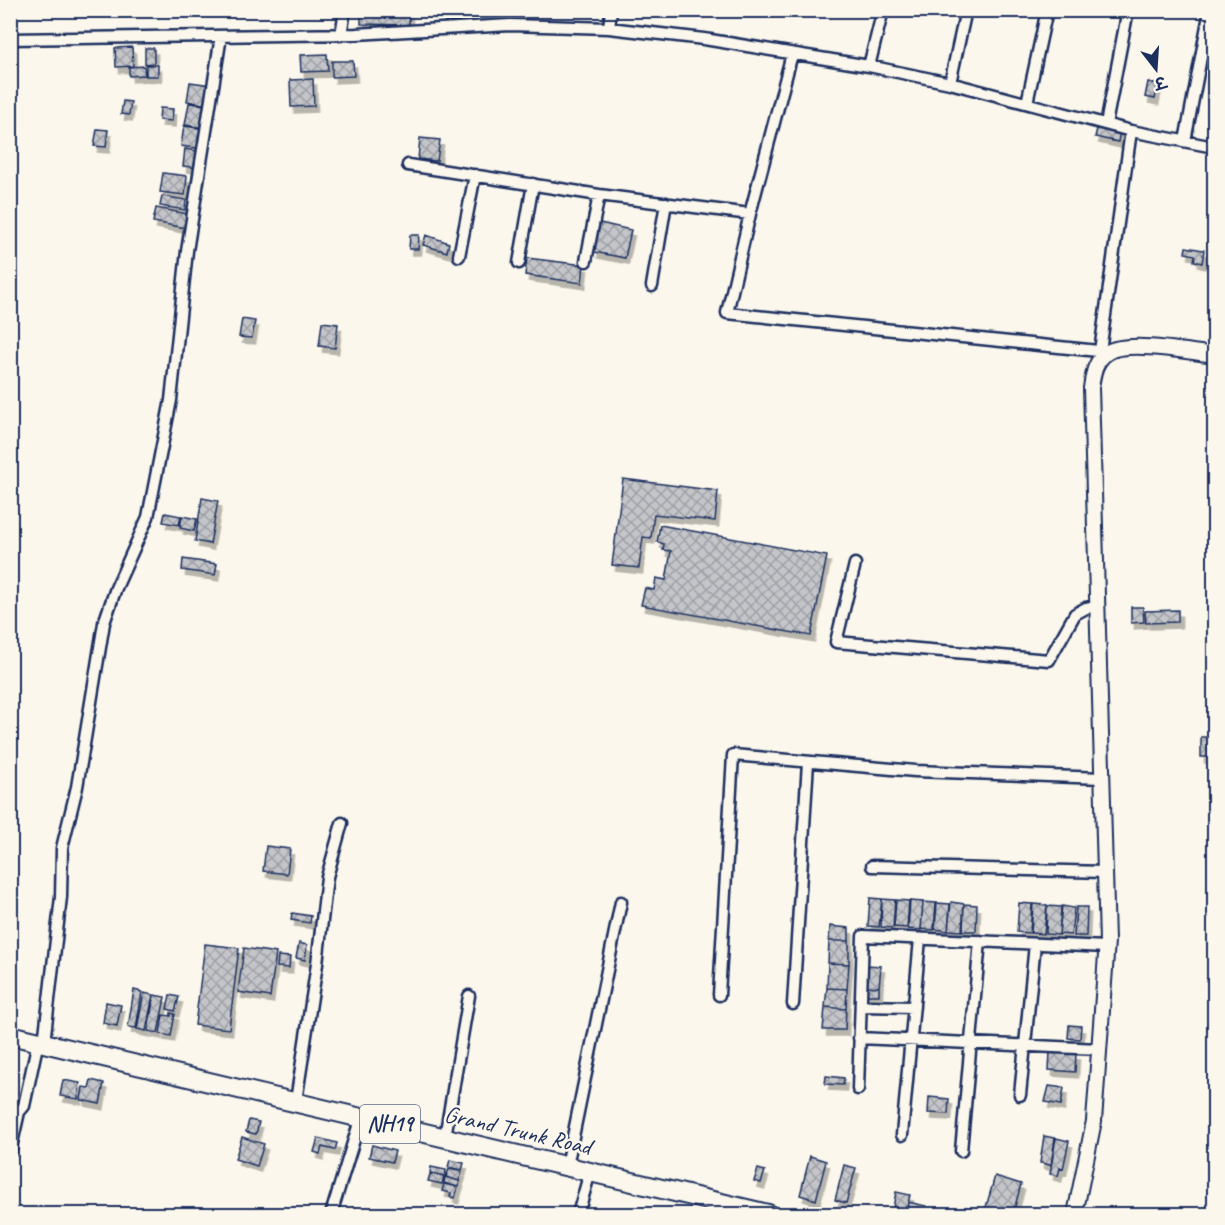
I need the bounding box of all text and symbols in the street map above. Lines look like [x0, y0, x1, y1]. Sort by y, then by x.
north arrow [1126, 39, 1186, 99]
text: उ [1151, 71, 1170, 94]
street label: Grand Trunk Road [442, 1099, 598, 1162]
road number: NH19 [360, 1105, 420, 1143]

